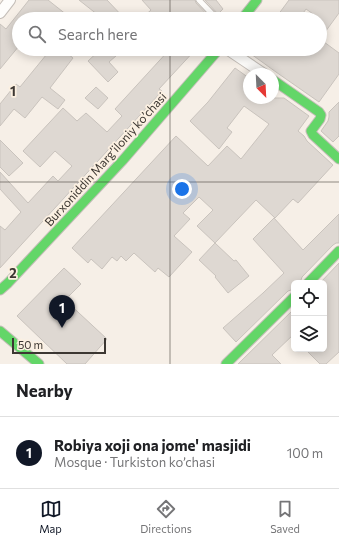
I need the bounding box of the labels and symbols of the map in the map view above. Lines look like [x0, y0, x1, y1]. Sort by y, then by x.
north arrow [243, 68, 279, 104]
text: 1 [10, 83, 16, 99]
street label: Burxoniddin Marg’iloniy ko’chasi [41, 89, 169, 229]
your location [172, 179, 192, 199]
text: 2 [9, 265, 17, 281]
pin: 1 [49, 295, 75, 328]
scale bar [12, 336, 106, 355]

